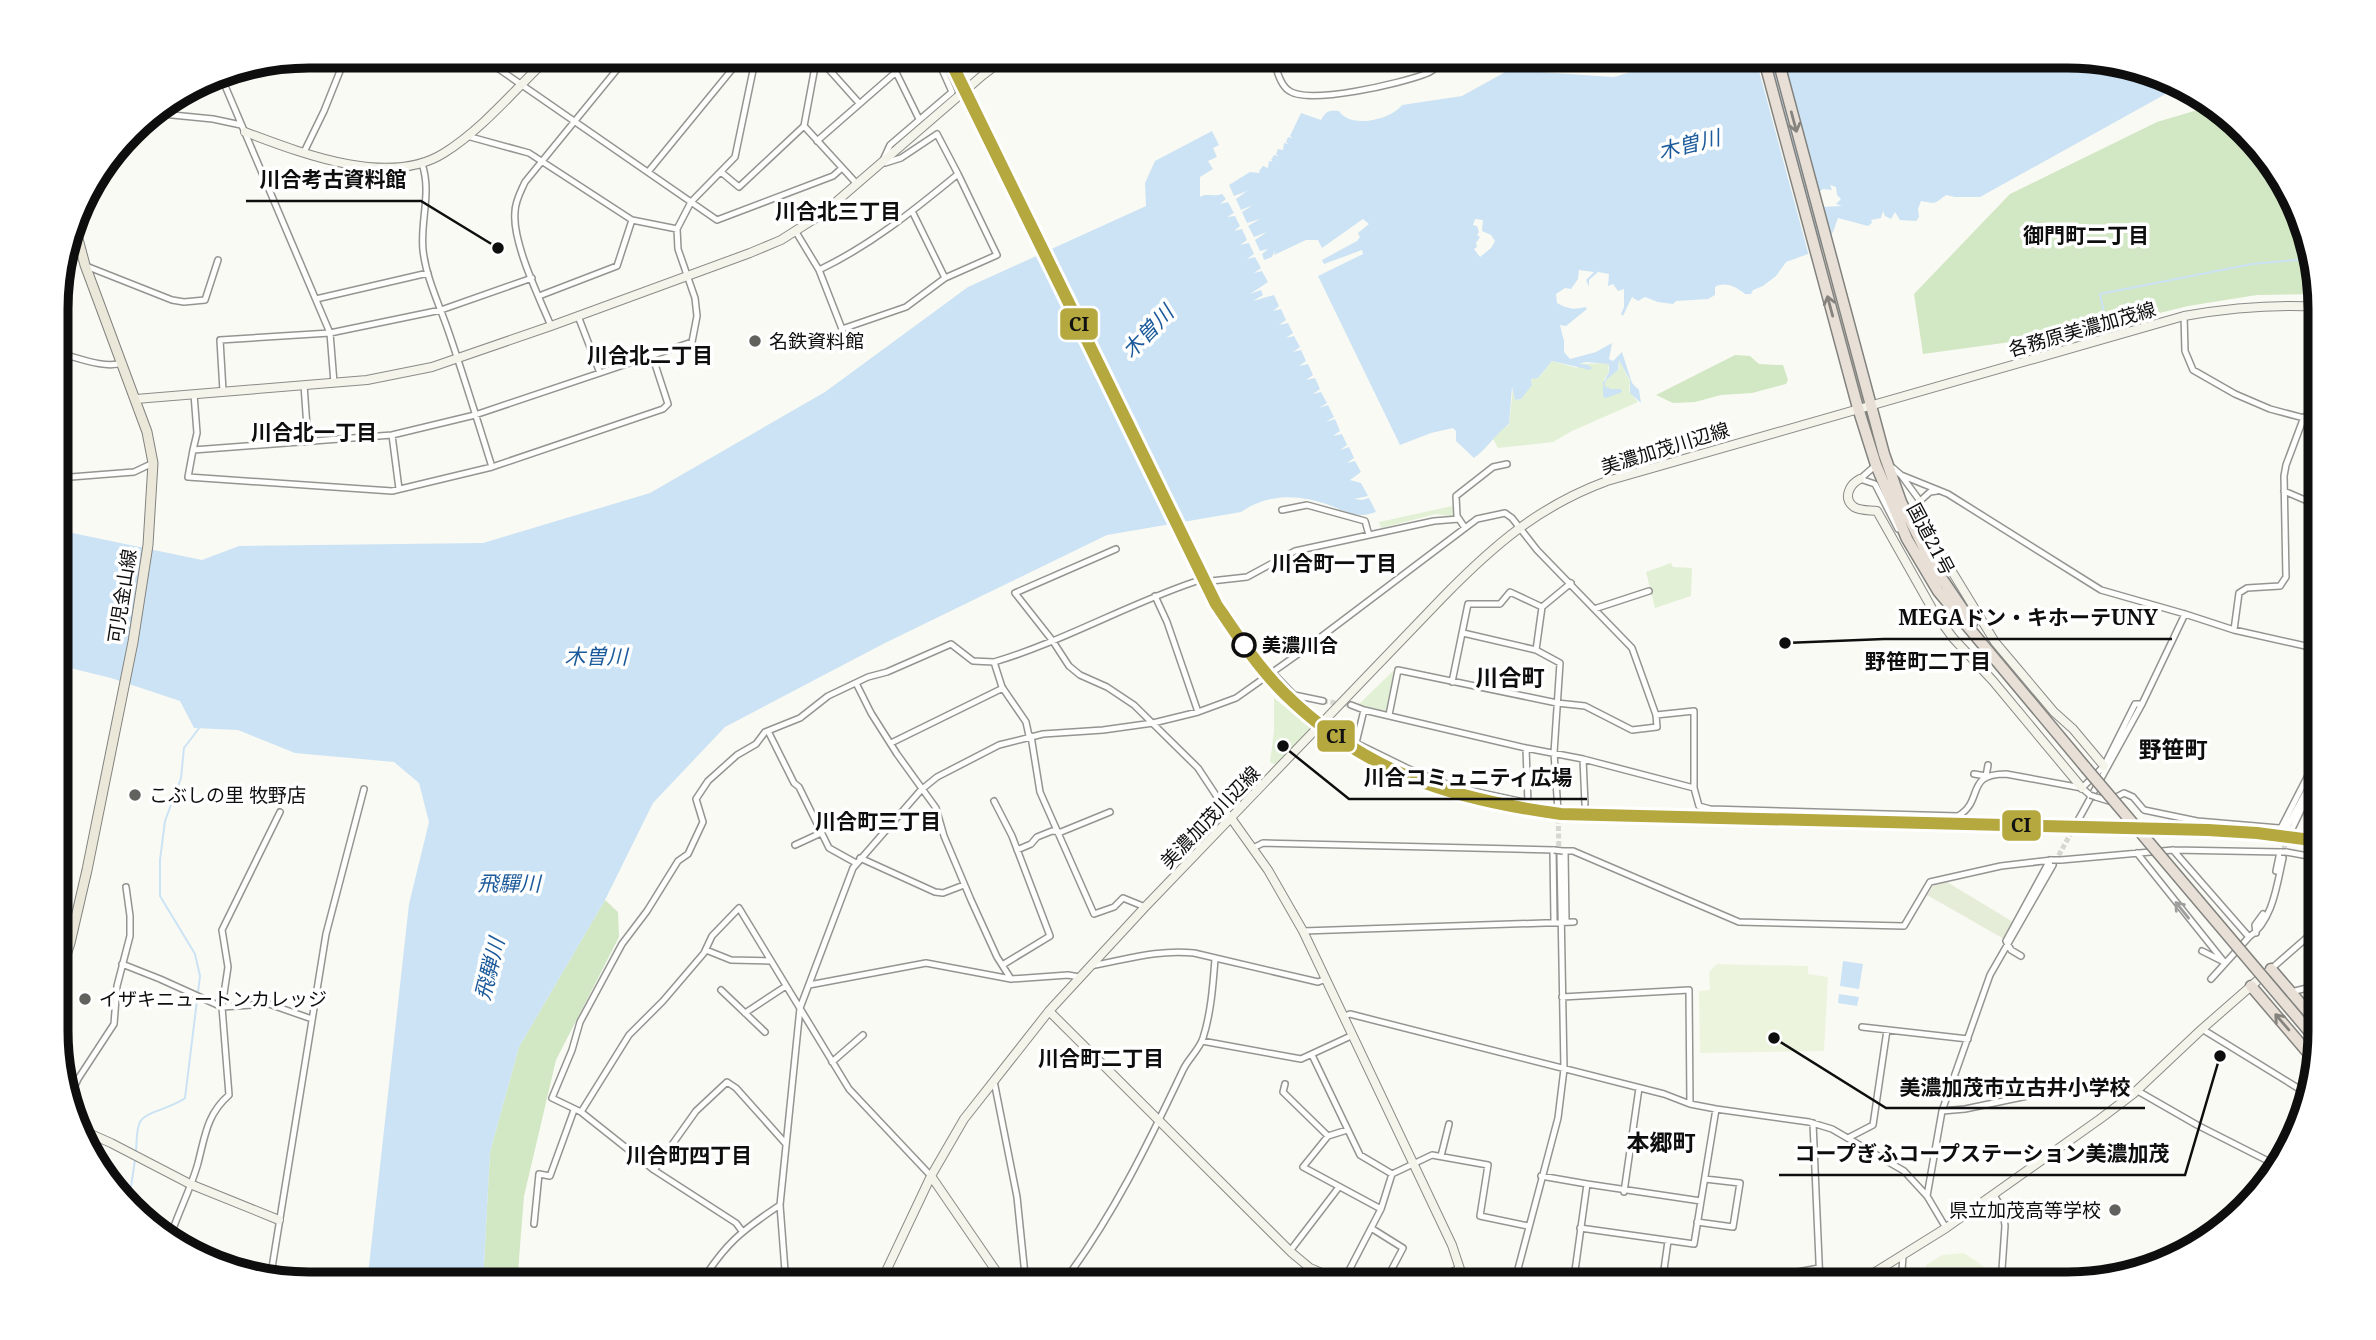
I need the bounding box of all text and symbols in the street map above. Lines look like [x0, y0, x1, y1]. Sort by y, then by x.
one-way arrow [1788, 110, 1801, 133]
water label: 木曽川 [1655, 122, 1725, 165]
callout: 川合考古資料館 [246, 159, 421, 201]
text: 川合考古資料館 [260, 165, 407, 193]
district label: 川合北三丁目 [775, 197, 901, 225]
district label: 御門町二丁目 [2023, 221, 2149, 249]
one-way arrow [1823, 295, 1836, 318]
street label: 各務原美濃加茂線 [2005, 296, 2159, 362]
water label: 木曽川 [1115, 297, 1181, 364]
line badge: CI [1059, 307, 1099, 341]
text: CI [1069, 311, 1090, 337]
place label: 名鉄資料館 [769, 328, 864, 354]
marker: 名鉄資料館 [747, 333, 763, 349]
district label: 川合北二丁目 [587, 341, 713, 369]
street label: 美濃加茂川辺線 [1598, 416, 1732, 480]
district label: 川合北一丁目 [251, 418, 377, 446]
street label: 国道21号 [1901, 498, 1961, 580]
street label: 可児金山線 [102, 547, 142, 645]
district label: 川合町一丁目 [1271, 549, 1397, 577]
callout: MEGAドン・キホーテUNY [1884, 597, 2172, 639]
text: MEGAドン・キホーテUNY [1898, 603, 2158, 631]
place label: 美濃川合 [1262, 632, 1338, 658]
marker: 美濃川合 [1232, 633, 1256, 657]
water label: 木曽川 [565, 642, 629, 670]
district label: 野笹町二丁目 [1865, 647, 1991, 675]
district label: 川合町 [1476, 661, 1545, 693]
line badge: CI [1316, 719, 1356, 753]
text: CI [1326, 723, 1347, 749]
district label: 野笹町 [2139, 733, 2208, 765]
callout: 川合コミュニティ広場 [1349, 757, 1587, 799]
street label: 美濃加茂川辺線 [1154, 760, 1266, 874]
text: 川合コミュニティ広場 [1364, 763, 1572, 791]
place label: こぶしの里 牧野店 [149, 782, 306, 808]
marker: こぶしの里 牧野店 [127, 787, 143, 803]
district label: 川合町三丁目 [815, 807, 941, 835]
line badge: CI [2001, 809, 2042, 842]
text: CI [2011, 812, 2032, 838]
water label: 飛驒川 [478, 869, 542, 897]
one-way arrow [2174, 901, 2190, 919]
water label: 飛騨川 [468, 933, 511, 1003]
place label: イザキニュートンカレッジ [99, 986, 327, 1012]
marker: イザキニュートンカレッジ [77, 991, 93, 1007]
one-way arrow [2274, 1014, 2290, 1032]
district label: 川合町二丁目 [1038, 1044, 1164, 1072]
callout: 美濃加茂市立古井小学校 [1886, 1066, 2145, 1108]
text: 美濃加茂市立古井小学校 [1900, 1073, 2131, 1101]
district label: 本郷町 [1627, 1126, 1696, 1158]
callout: コープぎふコープステーション美濃加茂 [1779, 1133, 2185, 1175]
text: コープぎふコープステーション美濃加茂 [1794, 1139, 2170, 1167]
district label: 川合町四丁目 [626, 1141, 752, 1169]
place label: 県立加茂高等学校 [1949, 1197, 2101, 1223]
marker: 県立加茂高等学校 [2107, 1202, 2123, 1218]

